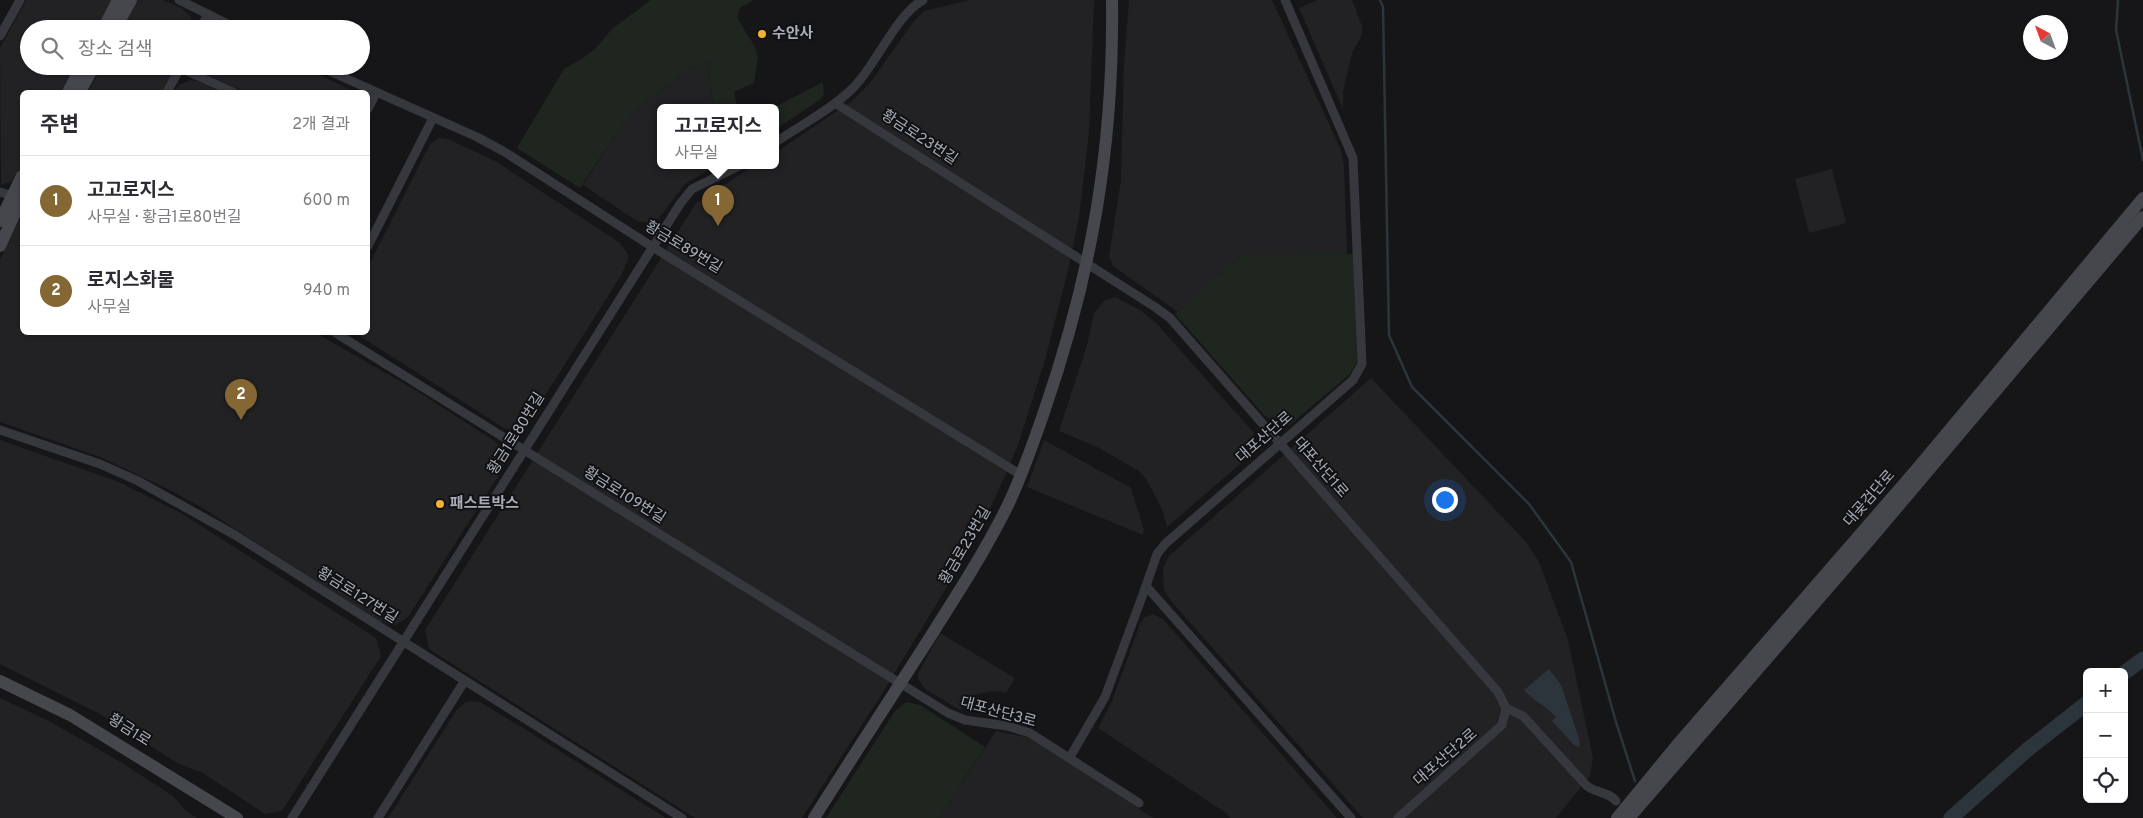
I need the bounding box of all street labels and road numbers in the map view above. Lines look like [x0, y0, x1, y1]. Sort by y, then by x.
street label: 황금로23번길 [877, 106, 961, 170]
street label: 황금로89번길 [641, 217, 725, 279]
street label: 황금1로80번길 [484, 389, 550, 479]
street label: 대포산단로 [1233, 408, 1297, 468]
street label: 대포산단1로 [1288, 434, 1352, 502]
street label: 황금로109번길 [579, 463, 669, 529]
street label: 대곶검단로 [1840, 467, 1900, 531]
street label: 황금로23번길 [936, 503, 996, 589]
street label: 황금로127번길 [313, 564, 401, 628]
street label: 대포산단3로 [958, 694, 1038, 732]
street label: 황금1로 [104, 710, 154, 752]
street label: 대포산단2로 [1410, 725, 1482, 791]

